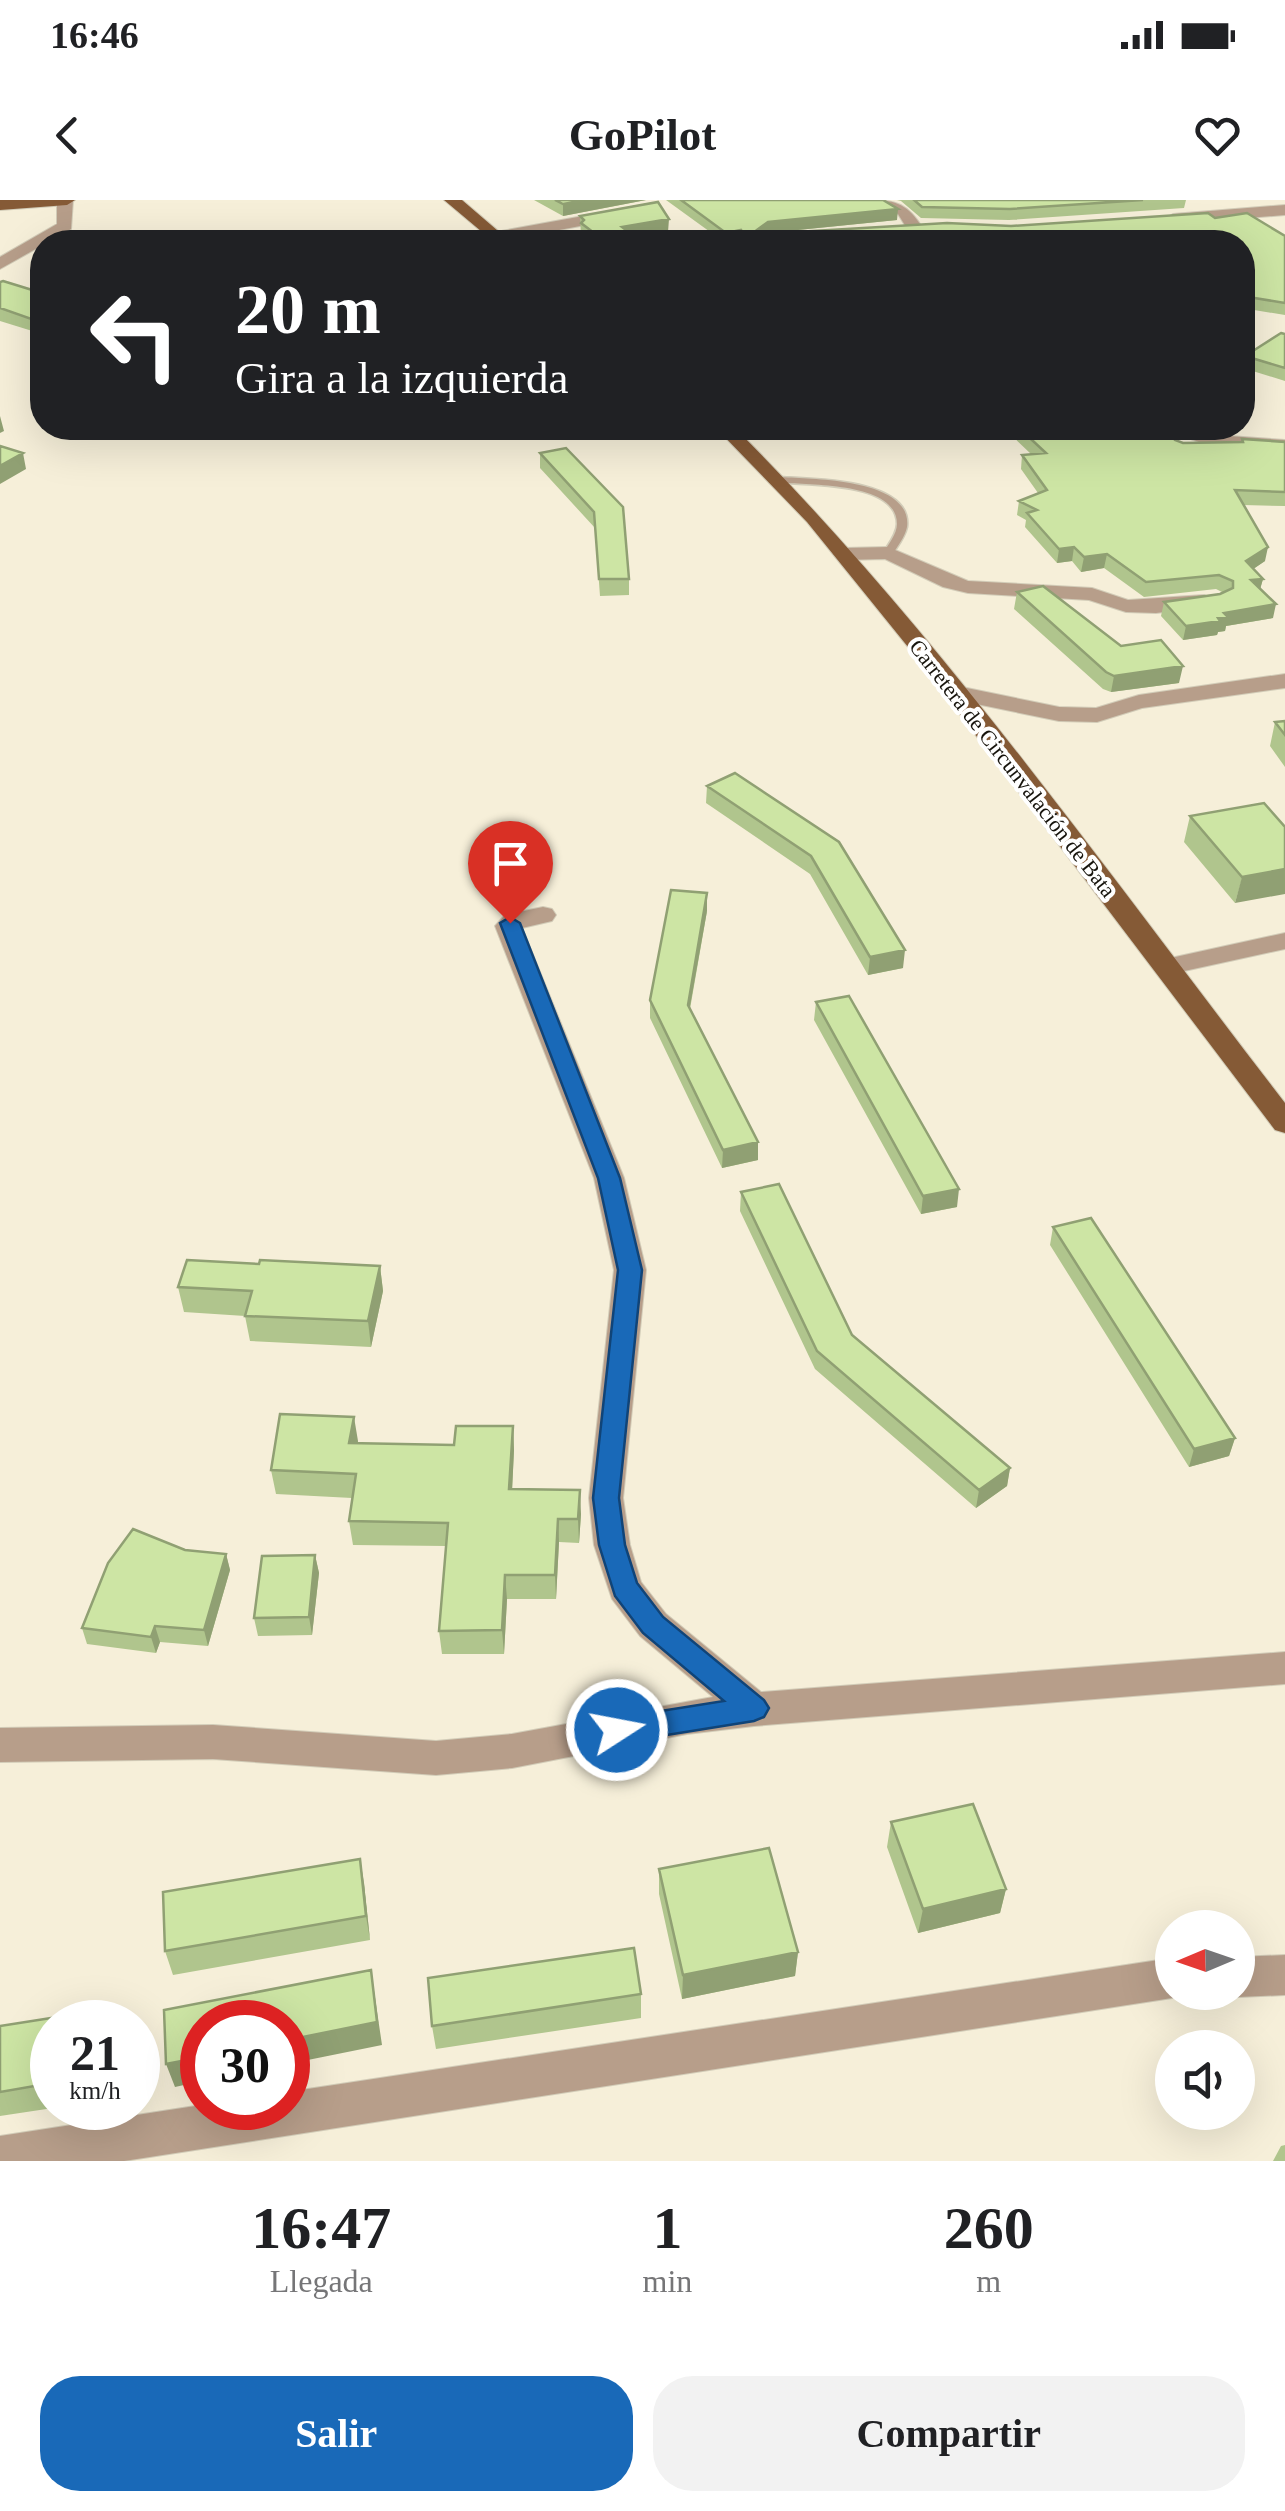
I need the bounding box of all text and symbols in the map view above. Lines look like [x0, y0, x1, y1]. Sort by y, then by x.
text: 16:46 [50, 14, 139, 56]
icon: back [40, 108, 95, 163]
icon: heart [1190, 108, 1245, 163]
text: GoPilot [569, 110, 716, 160]
icon: left [70, 270, 200, 400]
text: 20 m [235, 271, 381, 348]
text: Gira a la izquierda [235, 353, 569, 403]
street label: Carretera de Circunvalación de Bata [904, 634, 1121, 902]
pin [468, 821, 553, 924]
icon: arrive [483, 836, 538, 891]
position arrow [565, 1678, 669, 1782]
north arrow [1155, 1910, 1255, 2010]
map controls [1155, 1910, 1255, 2130]
speed limit sign: 30 [180, 2000, 310, 2130]
text: 21 [70, 2025, 120, 2081]
button: sound [1155, 2030, 1255, 2130]
text: km/h [69, 2077, 121, 2104]
text: 16:47 [251, 2195, 391, 2261]
text: 1 [652, 2195, 682, 2261]
text: 260 [944, 2195, 1034, 2261]
text: Llegada [270, 2263, 373, 2299]
text: min [643, 2263, 692, 2299]
text: m [976, 2263, 1001, 2299]
button: Salir [40, 2376, 633, 2491]
button: Compartir [653, 2376, 1245, 2491]

